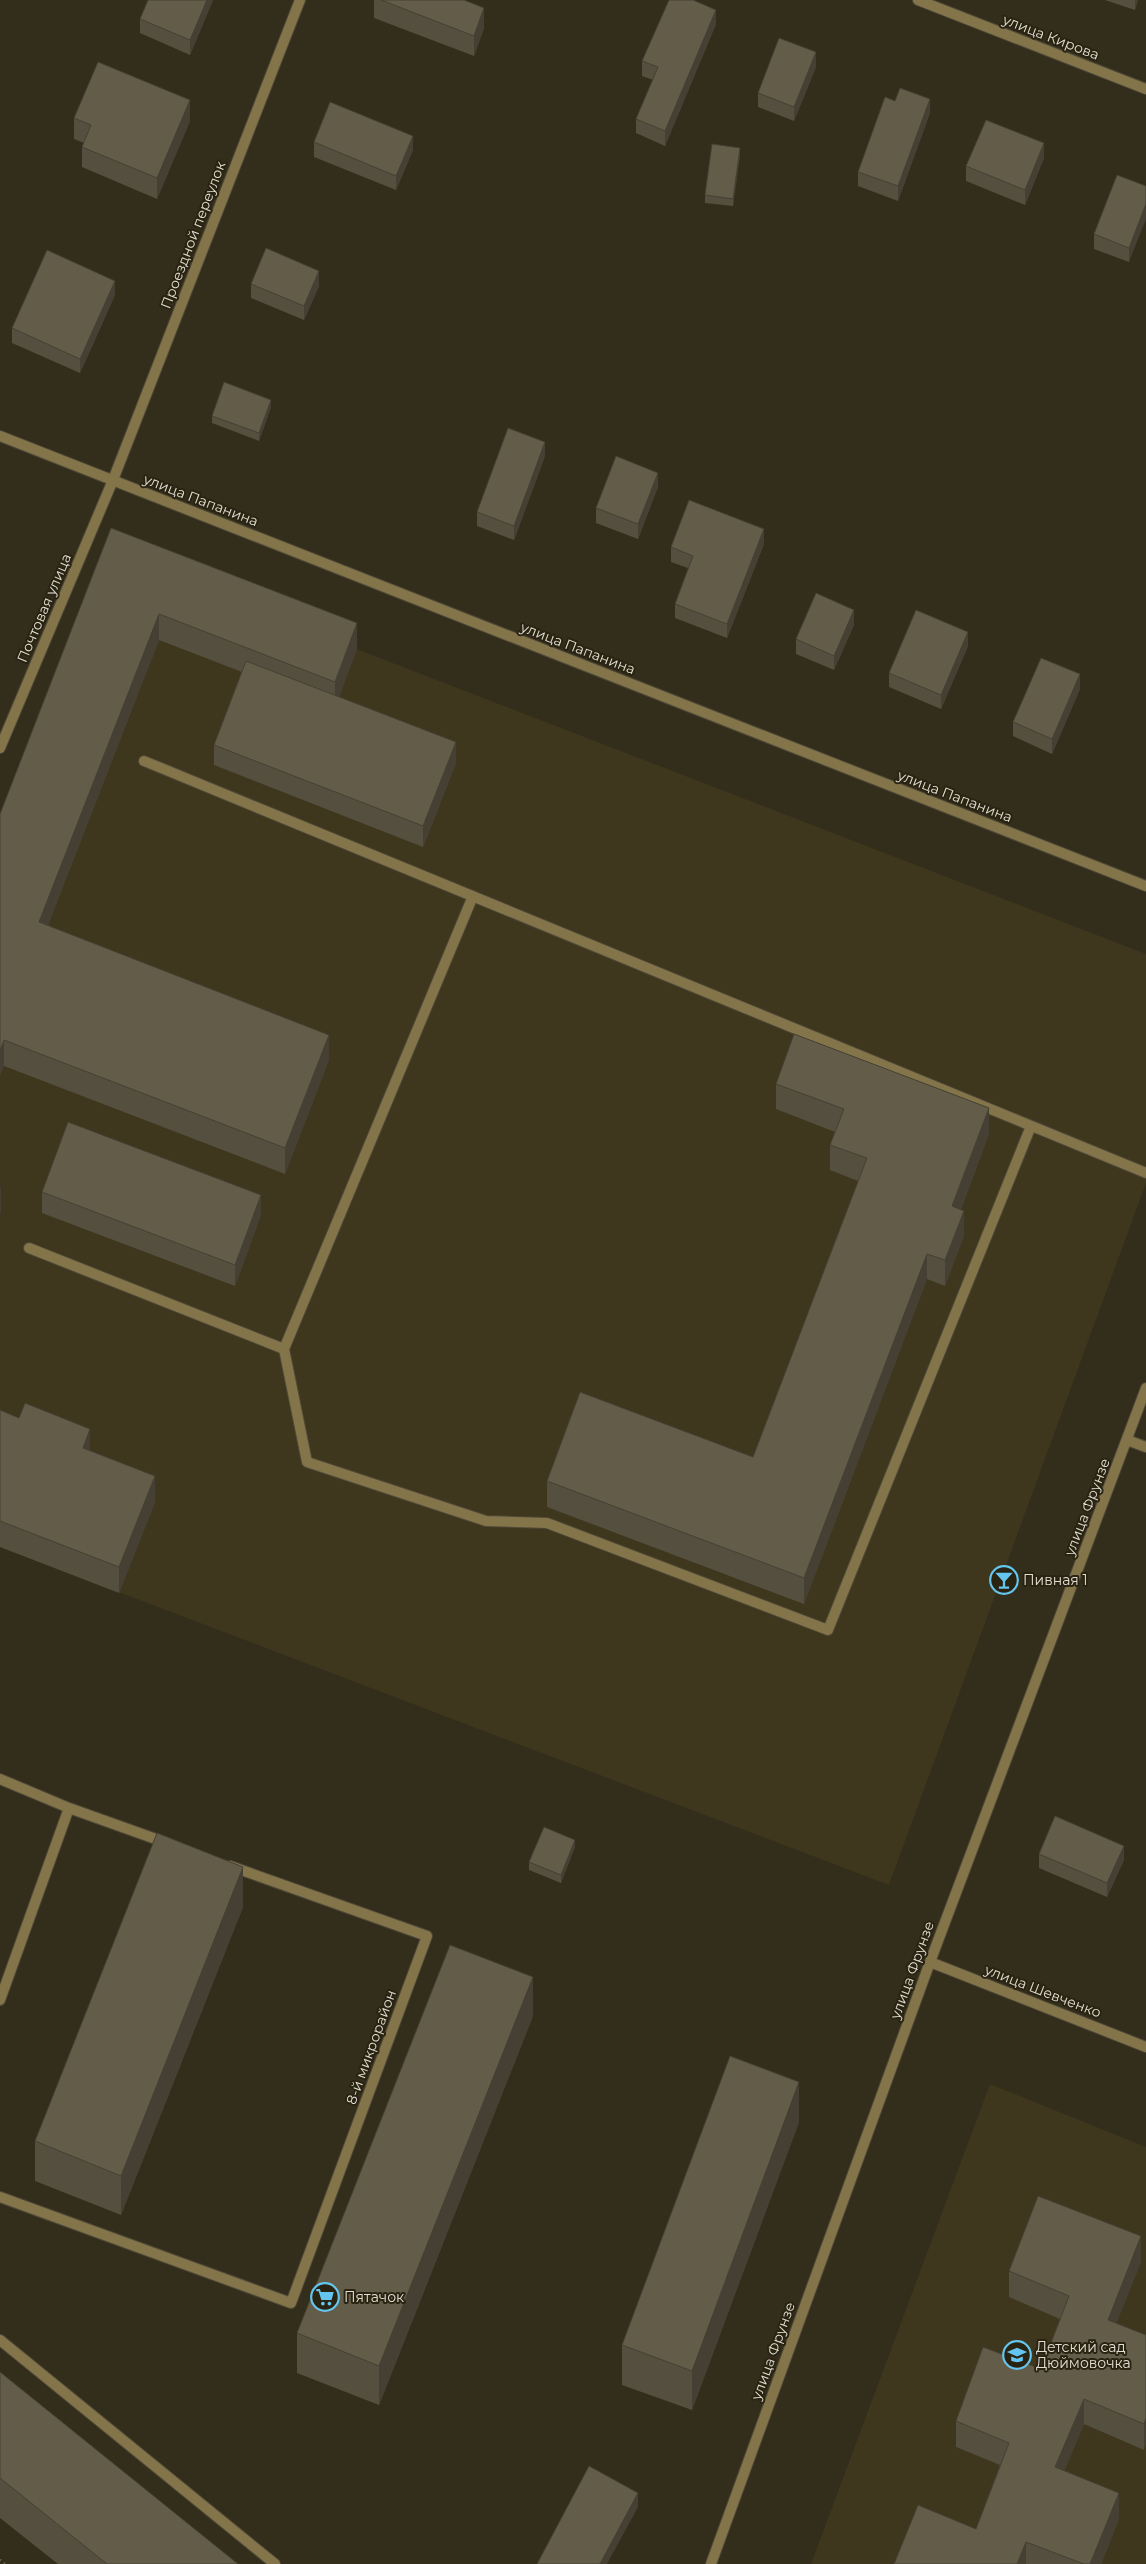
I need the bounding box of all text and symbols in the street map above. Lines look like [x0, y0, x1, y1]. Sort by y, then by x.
street label: улица Кирова [999, 10, 1102, 64]
street label: Проездной переулок [157, 159, 229, 311]
street label: улица Папанина [140, 469, 261, 530]
street label: Почтовая улица [13, 551, 75, 665]
street label: улица Папанина [517, 617, 638, 678]
street label: улица Папанина [894, 765, 1015, 826]
street label: улица Фрунзе [1060, 1456, 1114, 1559]
bar icon: Пивная 1 [989, 1565, 1019, 1595]
place label: Пивная 1 [1023, 1571, 1088, 1589]
street label: улица Фрунзе [886, 1919, 938, 2022]
street label: улица Шевченко [981, 1960, 1104, 2022]
street label: 8-й микрорайон [342, 1987, 400, 2107]
supermarket icon: Пятачок [310, 2282, 340, 2312]
place label: Пятачок [344, 2288, 404, 2306]
street label: улица Фрунзе [747, 2300, 799, 2403]
place label: Детский сад Дюймовочка [1036, 2338, 1131, 2372]
school or university icon: Детский сад Дюймовочка [1002, 2340, 1032, 2370]

